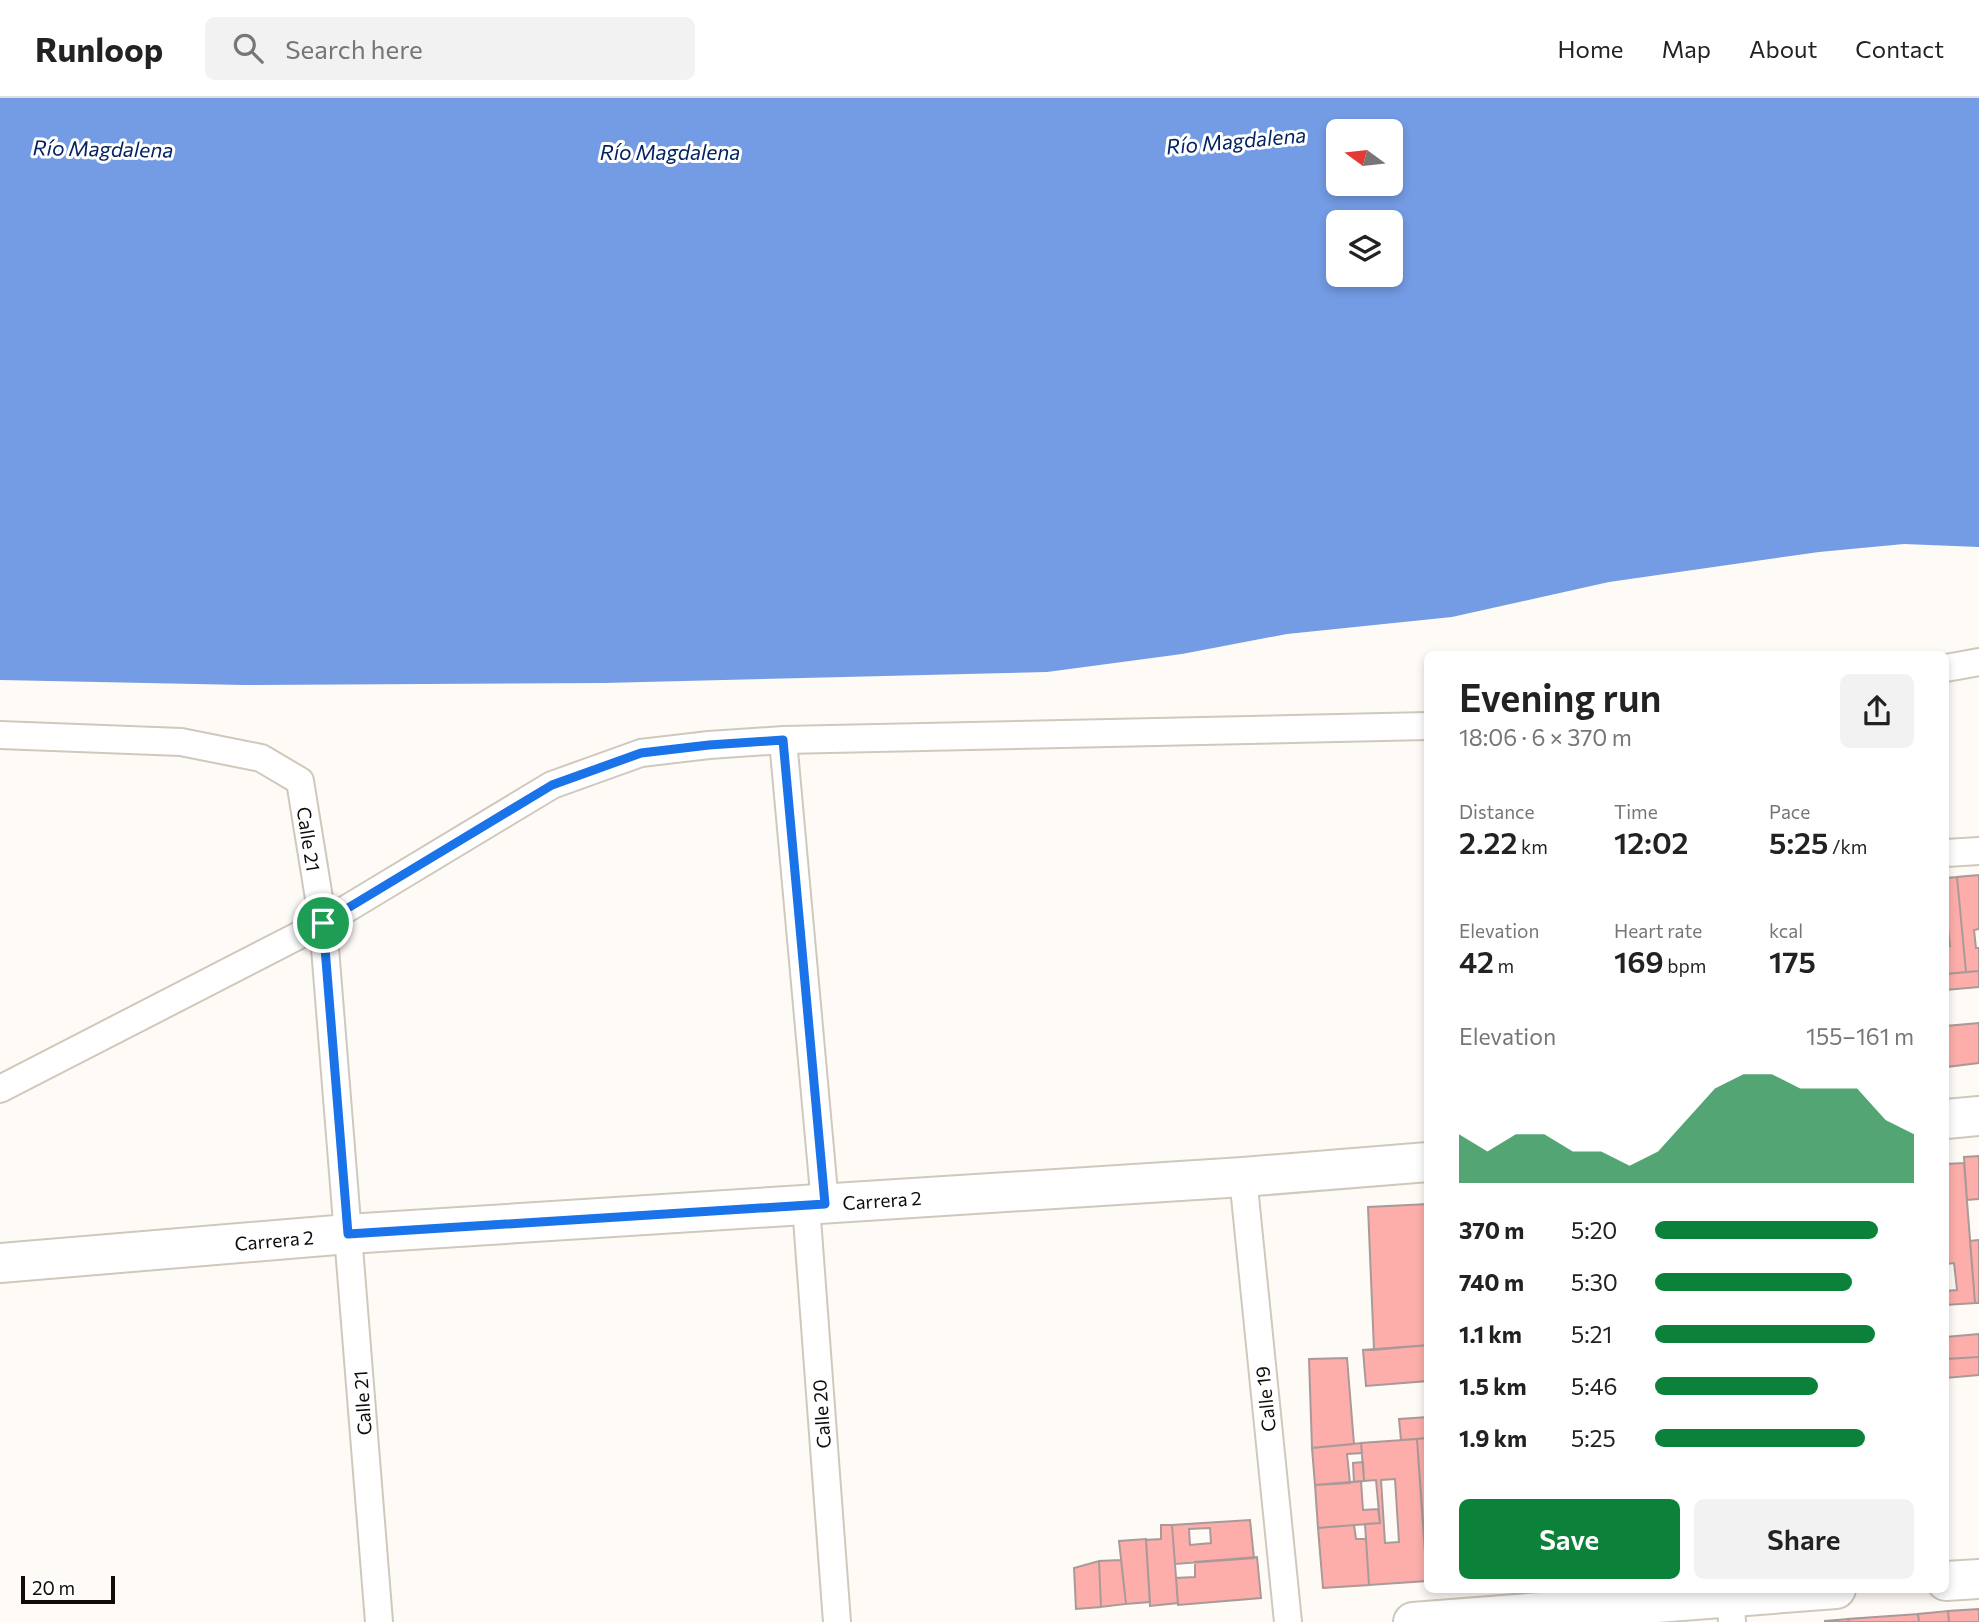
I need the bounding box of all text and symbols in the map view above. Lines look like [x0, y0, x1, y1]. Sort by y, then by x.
search box [205, 17, 695, 80]
text: Runloop [35, 28, 163, 69]
icon: search [229, 29, 267, 67]
text: Search here [285, 33, 423, 64]
text: Home [1558, 34, 1624, 63]
text: Map [1662, 34, 1711, 63]
text: About [1749, 34, 1817, 63]
text: Contact [1855, 34, 1944, 63]
north arrow [1326, 119, 1404, 196]
map controls [1326, 119, 1403, 287]
water label: Río Magdalena [1165, 121, 1307, 159]
water label: Río Magdalena [32, 134, 174, 162]
water label: Río Magdalena [600, 139, 740, 164]
button: layers [1326, 210, 1403, 287]
text: Evening run [1459, 673, 1662, 720]
button: share [1840, 674, 1914, 748]
text: 18:06 · 6 × 370 m [1459, 723, 1632, 751]
text: Distance [1459, 800, 1535, 823]
text: Time [1614, 800, 1658, 823]
text: Pace [1769, 800, 1810, 823]
street label: Calle 21 [293, 805, 325, 873]
text: 2.22 [1459, 823, 1517, 860]
text: 12:02 [1614, 823, 1689, 860]
text: 5:25 [1769, 823, 1828, 860]
text: km [1517, 835, 1548, 858]
text: /km [1828, 835, 1867, 858]
pin [293, 893, 353, 953]
icon: arrive [304, 904, 342, 942]
text: Elevation [1459, 919, 1539, 942]
text: Heart rate [1614, 919, 1702, 942]
text: kcal [1769, 919, 1803, 942]
text: 42 [1459, 942, 1494, 979]
text: 169 [1614, 942, 1664, 979]
text: 175 [1769, 942, 1816, 979]
text: m [1494, 954, 1514, 977]
text: bpm [1664, 954, 1706, 977]
text: Elevation [1459, 1022, 1556, 1050]
text: 155–161 m [1806, 1022, 1914, 1050]
street label: Carrera 2 [842, 1186, 922, 1214]
text: 370 m [1459, 1216, 1524, 1244]
text: 5:20 [1571, 1216, 1617, 1244]
street label: Carrera 2 [233, 1225, 315, 1255]
text: 740 m [1459, 1268, 1524, 1296]
text: 5:30 [1571, 1268, 1618, 1296]
text: 1.1 km [1459, 1320, 1522, 1348]
text: 5:21 [1571, 1320, 1612, 1348]
street label: Calle 19 [1250, 1365, 1280, 1433]
street label: Calle 21 [348, 1370, 376, 1436]
text: 1.5 km [1459, 1372, 1527, 1400]
text: 5:46 [1571, 1372, 1617, 1400]
street label: Calle 20 [807, 1379, 835, 1449]
text: 1.9 km [1459, 1424, 1527, 1452]
text: 5:25 [1571, 1424, 1616, 1452]
button: Save [1459, 1499, 1680, 1579]
button: Share [1694, 1499, 1914, 1579]
scale bar [21, 1573, 116, 1605]
text: 20 m [32, 1576, 75, 1599]

